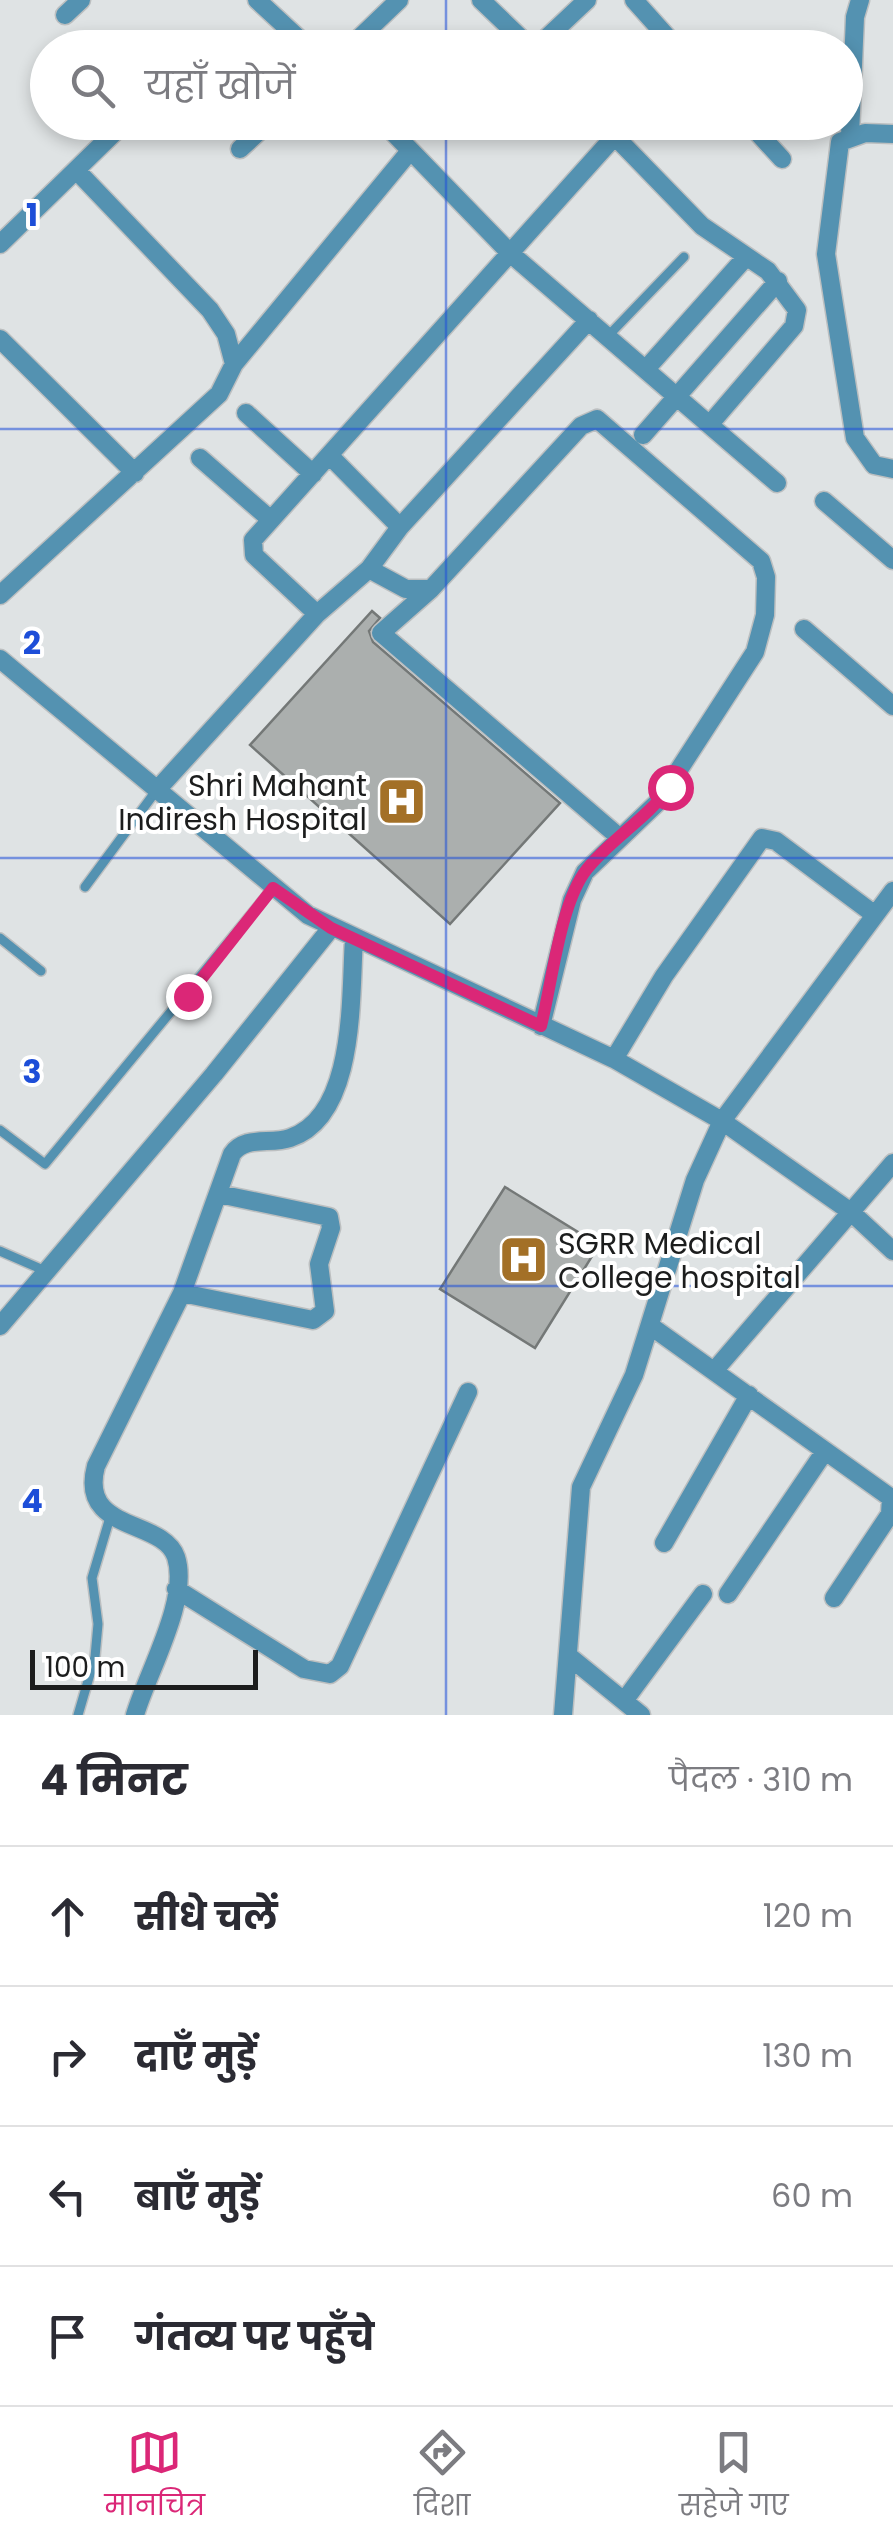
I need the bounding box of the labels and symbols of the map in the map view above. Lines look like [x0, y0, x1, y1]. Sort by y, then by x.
text: 1 [26, 192, 38, 237]
text: 2 [23, 620, 41, 665]
place label: Shri Mahant Indiresh Hospital [118, 764, 367, 841]
route start [648, 765, 694, 811]
hospital icon: Shri Mahant Indiresh Hospital [376, 776, 428, 828]
route end [166, 974, 212, 1020]
text: 3 [22, 1049, 42, 1094]
place label: SGRR Medical College hospital [558, 1222, 801, 1299]
hospital icon: SGRR Medical College hospital [497, 1234, 549, 1286]
text: 4 [21, 1478, 43, 1523]
scale bar [30, 1645, 258, 1690]

